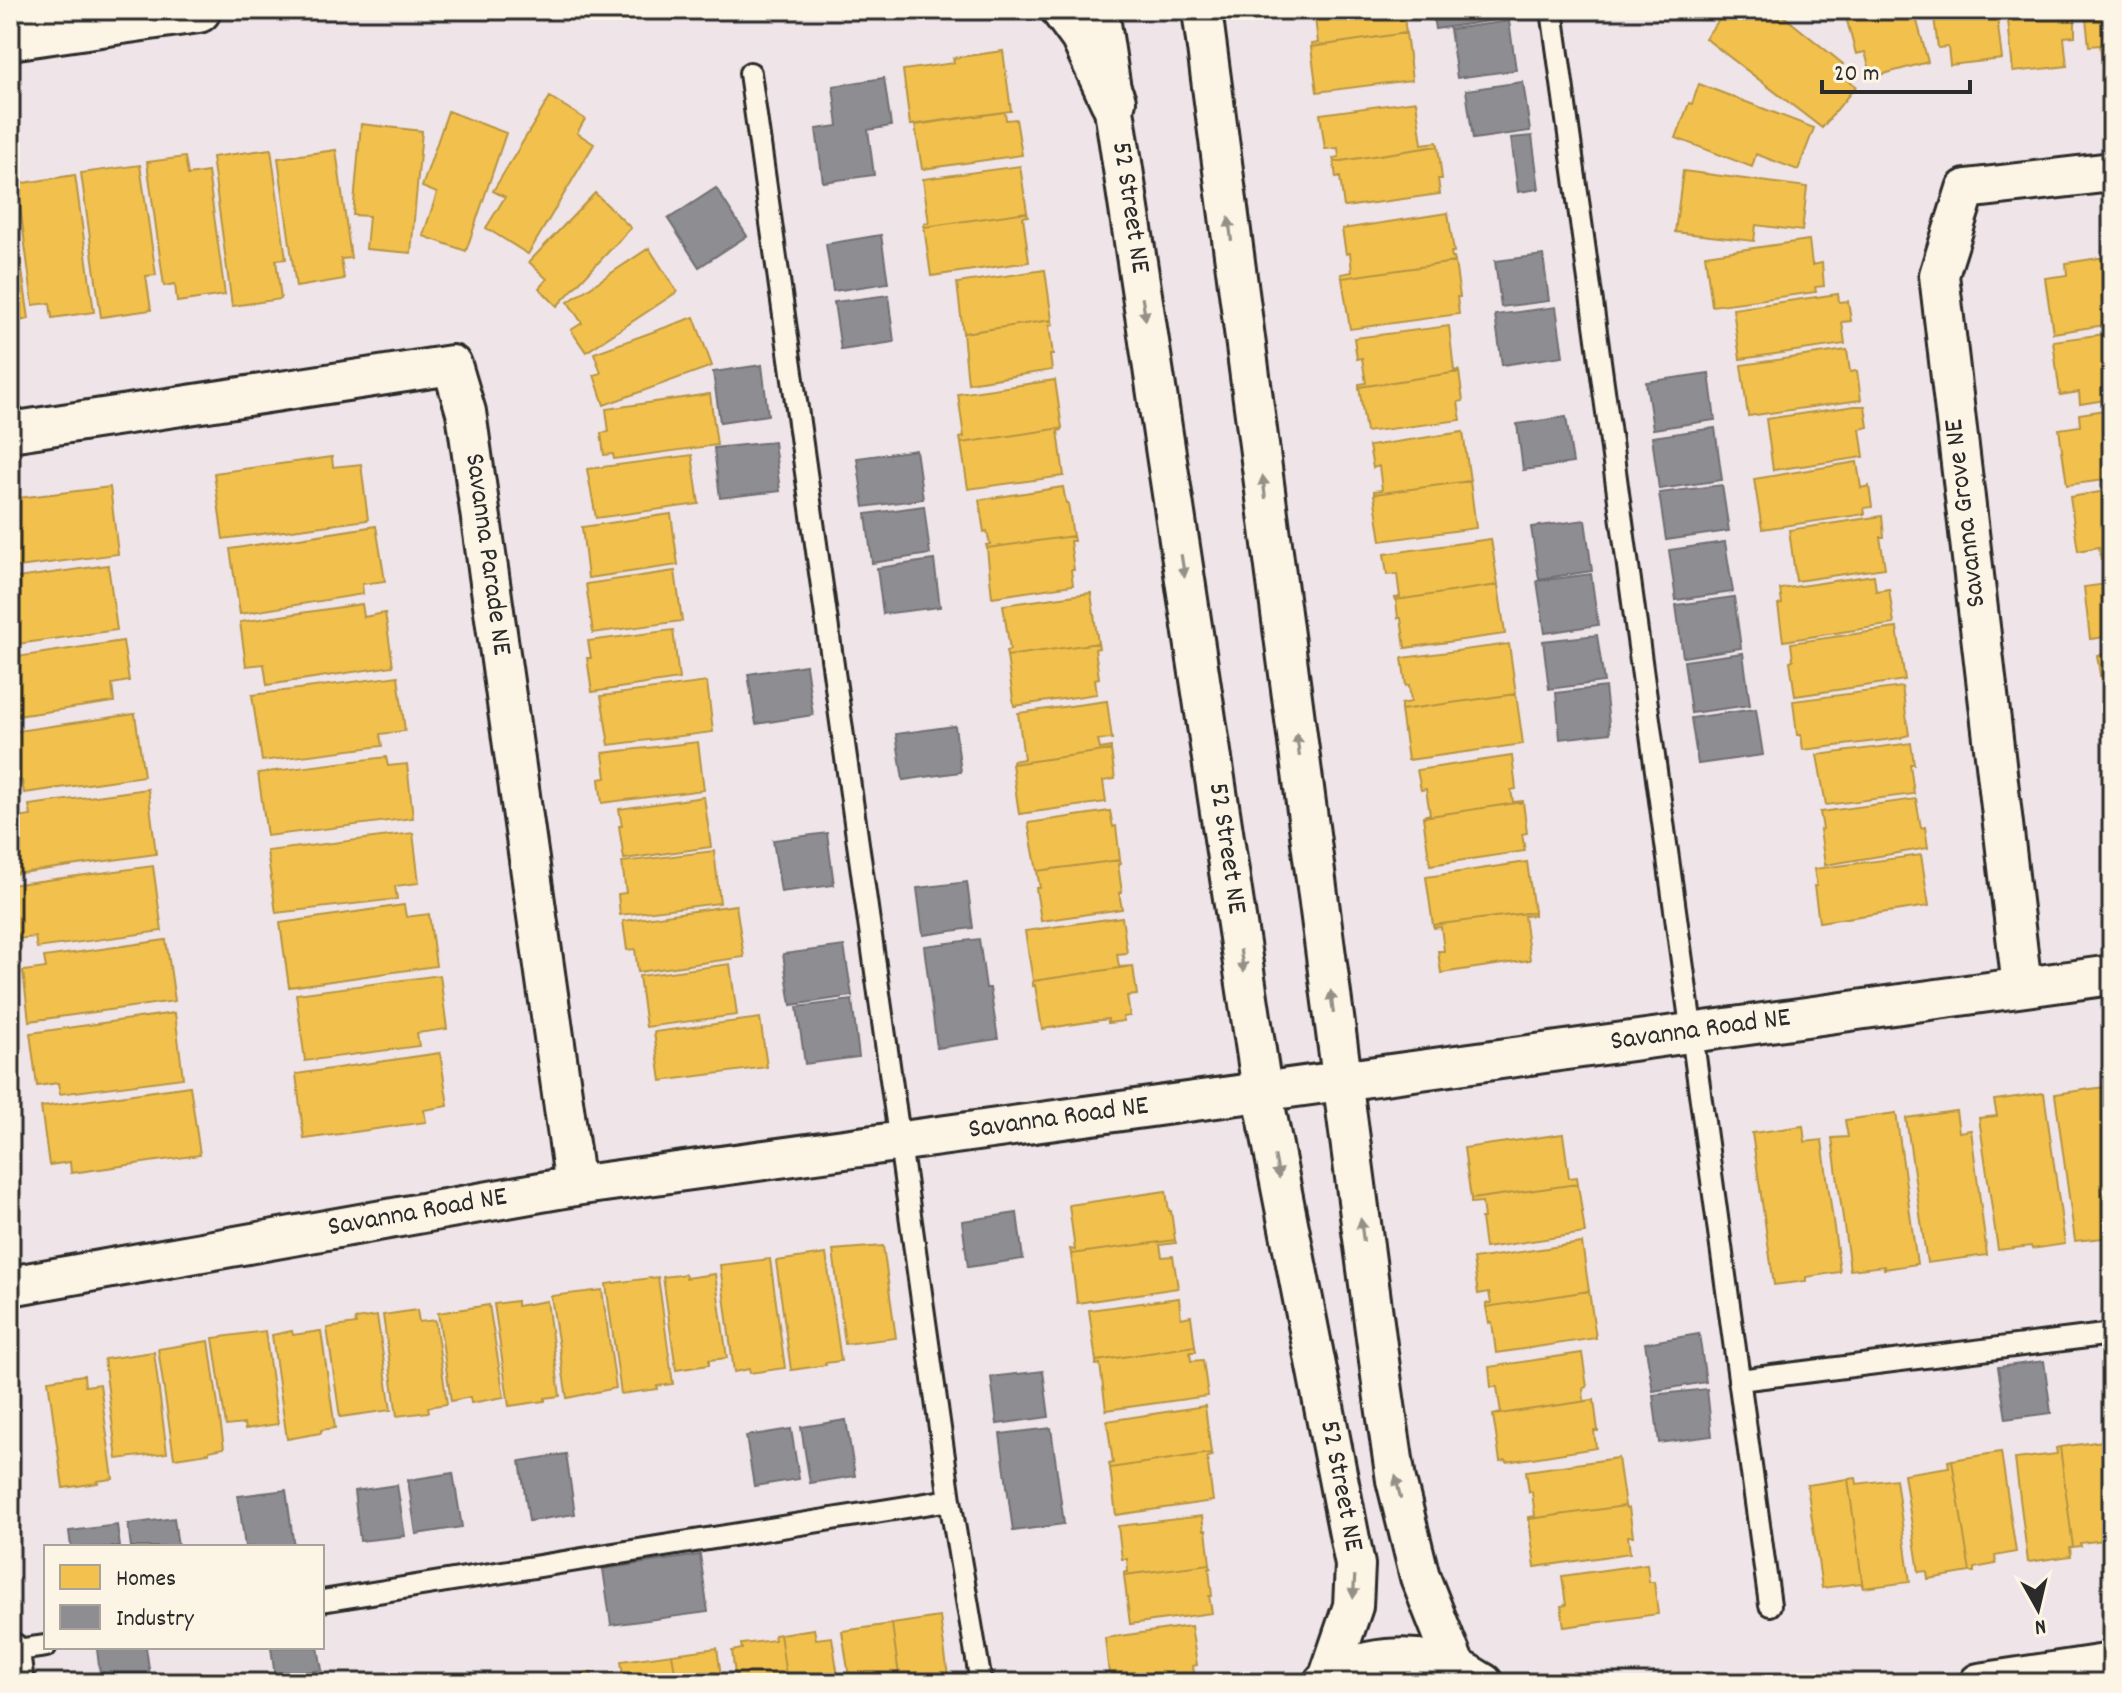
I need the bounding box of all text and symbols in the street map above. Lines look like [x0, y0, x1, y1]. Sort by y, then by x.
scale bar [1822, 44, 1970, 94]
text: 20 m [1834, 58, 1880, 92]
street label: 52 Street NE [1099, 139, 1159, 277]
one-way arrow [1224, 216, 1237, 241]
one-way arrow [1138, 296, 1151, 321]
street label: Savanna Grove NE [1936, 416, 1998, 610]
street label: Savanna Parade NE [452, 451, 520, 658]
one-way arrow [1257, 474, 1270, 499]
one-way arrow [1177, 554, 1190, 579]
one-way arrow [1291, 732, 1304, 757]
street label: 52 Street NE [1196, 780, 1255, 917]
one-way arrow [1236, 949, 1249, 974]
one-way arrow [1325, 990, 1338, 1015]
street label: Savanna Road NE [1608, 999, 1793, 1064]
street label: Savanna Road NE [966, 1087, 1151, 1152]
one-way arrow [1271, 1155, 1283, 1180]
street label: Savanna Road NE [325, 1178, 511, 1249]
one-way arrow [1355, 1217, 1368, 1242]
street label: 52 Street NE [1307, 1417, 1372, 1555]
one-way arrow [1391, 1475, 1404, 1500]
legend [44, 1545, 324, 1649]
text: Homes [116, 1563, 176, 1597]
north arrow [1998, 1569, 2078, 1649]
one-way arrow [1347, 1575, 1360, 1600]
text: Industry [116, 1603, 195, 1637]
text: N [2033, 1609, 2048, 1641]

